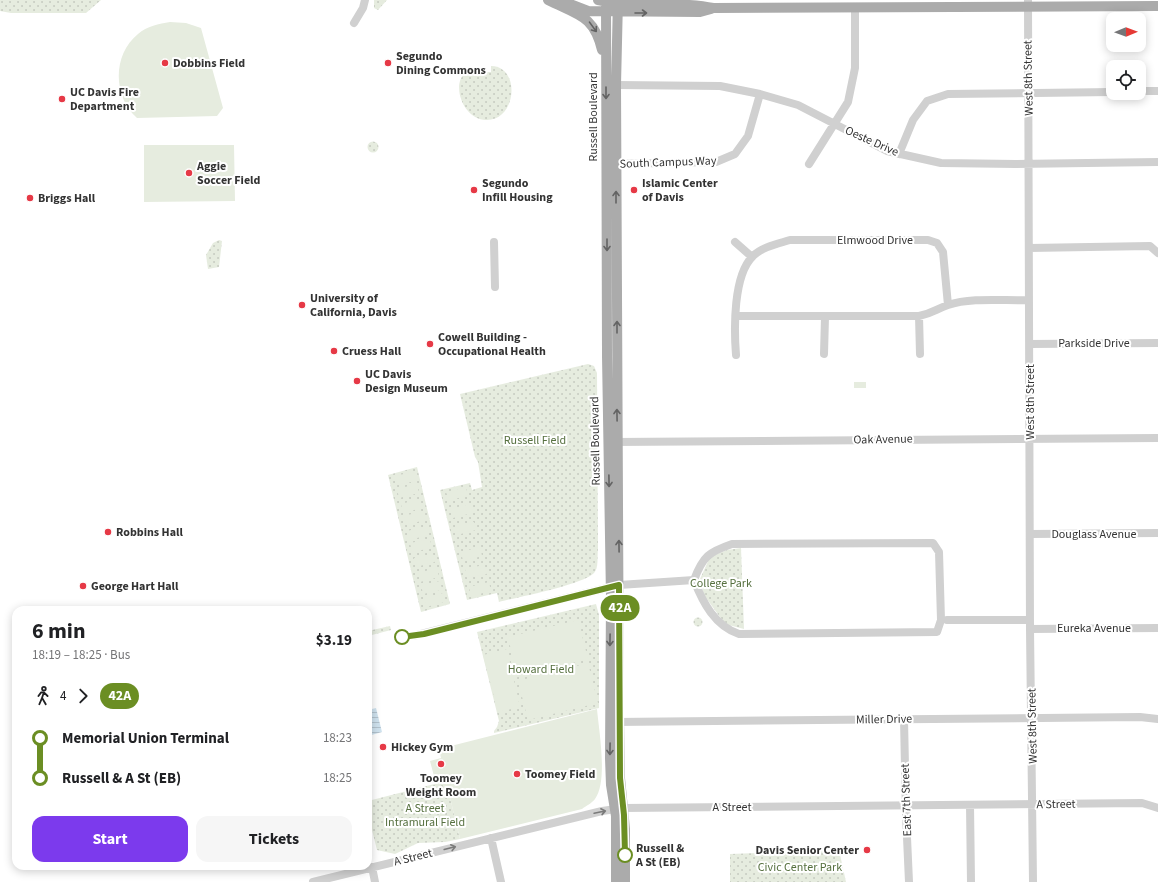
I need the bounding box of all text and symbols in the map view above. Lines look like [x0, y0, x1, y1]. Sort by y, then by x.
one-way arrow [634, 9, 647, 17]
north arrow [1106, 12, 1146, 52]
map controls [1106, 12, 1146, 100]
one-way arrow [589, 21, 597, 32]
street label: West 8th Street [1019, 40, 1038, 116]
place label: Segundo Dining Commons [396, 48, 486, 79]
place label: Dobbins Field [173, 55, 245, 72]
marker: Dobbins Field [160, 58, 170, 68]
marker: Segundo Dining Commons [383, 58, 393, 68]
button: locate [1106, 60, 1146, 100]
street label: Russell Boulevard [585, 72, 602, 162]
place label: UC Davis Fire Department [70, 84, 139, 115]
one-way arrow [602, 86, 610, 99]
marker: UC Davis Fire Department [57, 94, 67, 104]
street label: Oeste Drive [842, 122, 901, 161]
street label: South Campus Way [619, 152, 717, 173]
place label: Aggie Soccer Field [196, 158, 261, 189]
marker: Aggie Soccer Field [184, 168, 194, 178]
place label: Segundo Infill Housing [482, 175, 553, 206]
place label: Islamic Center of Davis [642, 175, 718, 206]
marker: Segundo Infill Housing [469, 185, 479, 195]
marker: Islamic Center of Davis [629, 185, 639, 195]
place label: Briggs Hall [38, 190, 96, 207]
one-way arrow [612, 191, 620, 204]
marker: Briggs Hall [25, 193, 35, 203]
street label: Elmwood Drive [837, 232, 913, 249]
one-way arrow [603, 238, 611, 251]
place label: University of California, Davis [310, 290, 397, 321]
marker: University of California, Davis [297, 300, 307, 310]
one-way arrow [613, 321, 621, 334]
place label: Cowell Building - Occupational Health [438, 329, 546, 360]
street label: Parkside Drive [1058, 335, 1130, 352]
marker: Cowell Building - Occupational Health [425, 339, 435, 349]
place label: Cruess Hall [342, 343, 402, 360]
marker: Cruess Hall [329, 346, 339, 356]
street label: West 8th Street [1022, 364, 1039, 440]
place label: UC Davis Design Museum [365, 366, 448, 397]
marker: UC Davis Design Museum [352, 376, 362, 386]
street label: Russell Boulevard [586, 396, 605, 486]
one-way arrow [614, 409, 621, 422]
street label: Oak Avenue [853, 430, 913, 449]
park label: Russell Field [504, 432, 566, 449]
one-way arrow [605, 474, 613, 487]
place label: Robbins Hall [116, 524, 183, 541]
street label: Douglass Avenue [1051, 526, 1137, 543]
marker: Robbins Hall [103, 527, 113, 537]
one-way arrow [615, 540, 623, 553]
park label: College Park [690, 575, 752, 592]
place label: George Hart Hall [91, 578, 179, 595]
marker: George Hart Hall [78, 581, 88, 591]
line badge: 42A [597, 595, 643, 621]
text: 42A [609, 598, 631, 618]
text: 6 min [32, 615, 86, 647]
street label: Eureka Avenue [1057, 620, 1131, 637]
unlabelled marker [394, 629, 410, 645]
text: $3.19 [316, 630, 352, 651]
one-way arrow [606, 633, 614, 646]
text: 18:19 – 18:25 · Bus [32, 646, 130, 664]
park label: Howard Field [508, 661, 574, 678]
icon: walk [32, 685, 54, 707]
icon: forward [72, 685, 94, 707]
text: 42A [108, 686, 131, 706]
text: 4 [60, 687, 66, 705]
street label: West 8th Street [1023, 688, 1042, 764]
street label: Miller Drive [856, 711, 912, 728]
text: Memorial Union Terminal [62, 728, 229, 749]
text: 18:23 [323, 729, 352, 747]
place label: Hickey Gym [391, 739, 453, 756]
marker: Hickey Gym [378, 742, 388, 752]
one-way arrow [606, 742, 614, 755]
marker: Toomey Weight Room [436, 759, 446, 769]
street label: East 7th Street [897, 763, 916, 837]
place label: Toomey Field [525, 766, 595, 783]
text: Russell & A St (EB) [62, 768, 181, 789]
text: 18:25 [323, 769, 352, 787]
marker: Toomey Field [512, 769, 522, 779]
place label: Toomey Weight Room [406, 770, 476, 801]
street label: A Street [1036, 796, 1076, 813]
street label: A Street [713, 799, 751, 816]
park label: A Street Intramural Field [385, 800, 465, 831]
one-way arrow [593, 807, 606, 815]
button: Start [32, 816, 188, 862]
button: Tickets [196, 816, 352, 862]
place label: Russell & A St (EB) [635, 840, 684, 871]
place label: Davis Senior Center [755, 842, 859, 859]
one-way arrow [443, 844, 456, 851]
street label: A Street [392, 845, 434, 870]
marker: Davis Senior Center [862, 845, 872, 855]
marker: Russell & A St (EB) [617, 847, 633, 863]
park label: Civic Center Park [758, 859, 842, 876]

